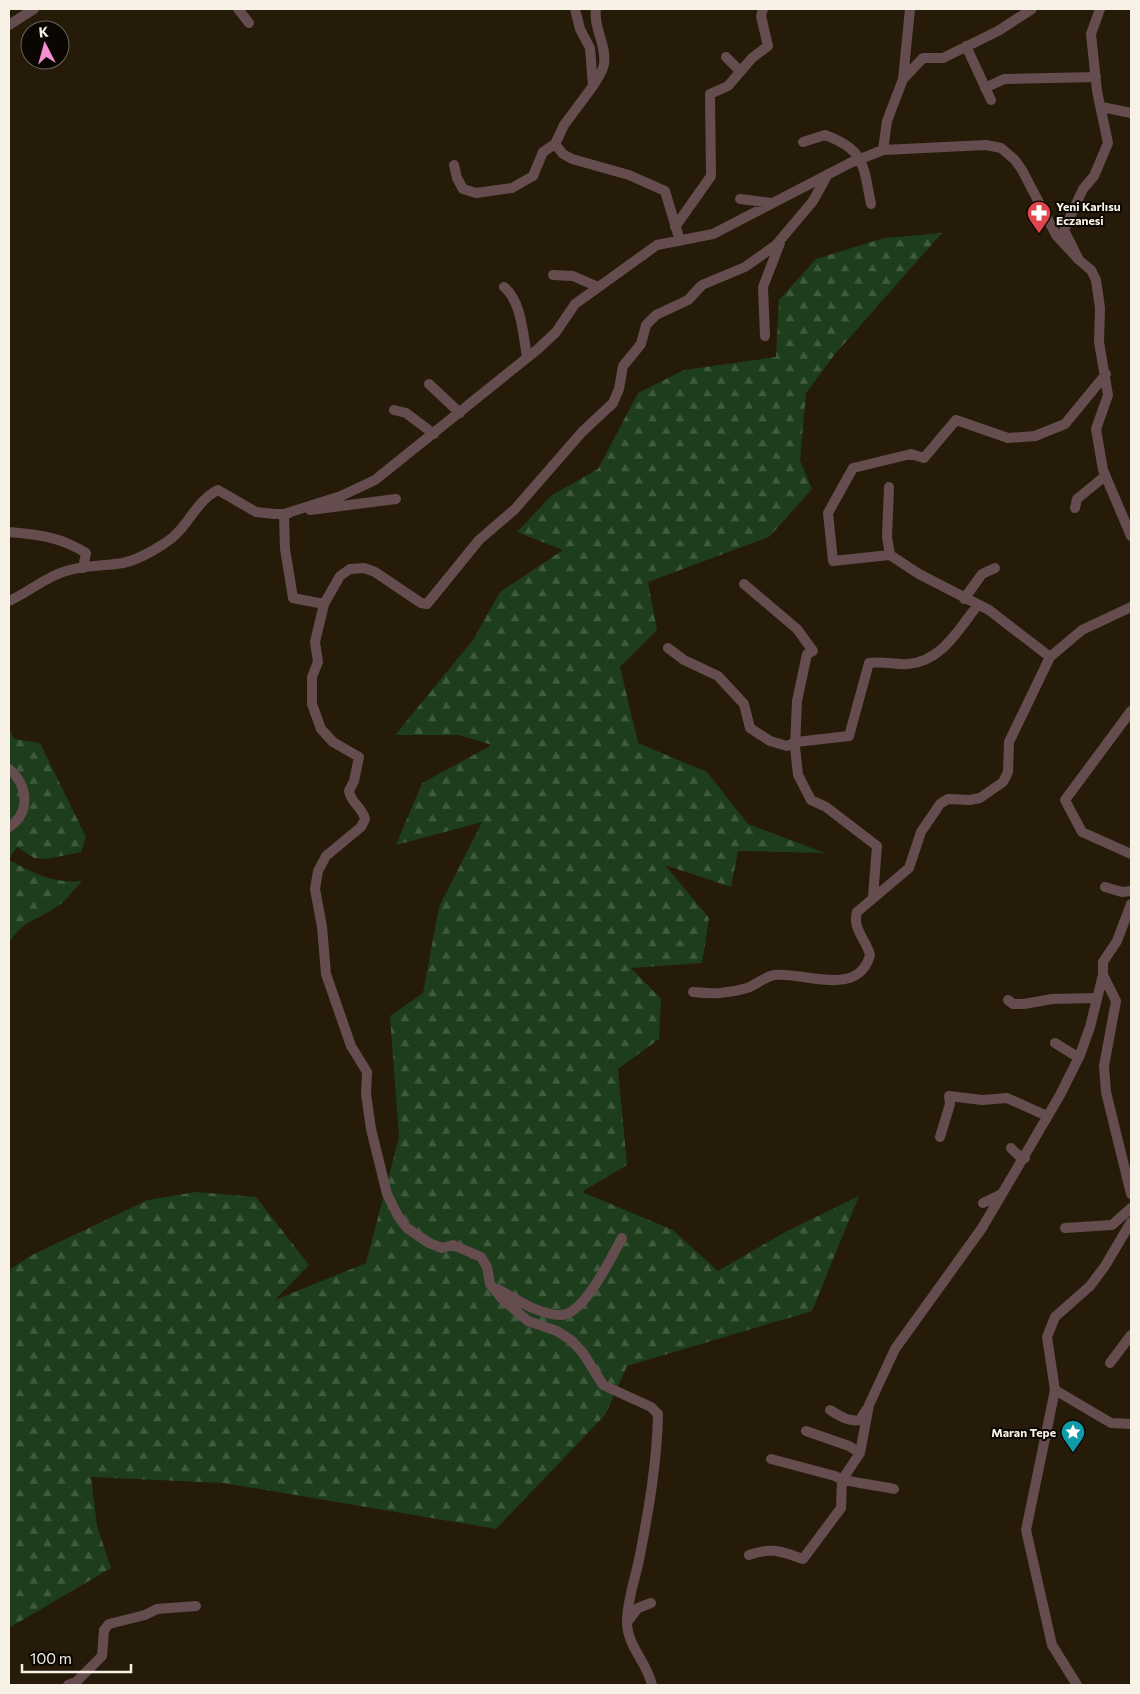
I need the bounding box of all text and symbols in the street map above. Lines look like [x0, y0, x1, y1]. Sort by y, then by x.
north arrow [20, 20, 70, 70]
text: K [38, 23, 50, 41]
place label: Yeni Karlısu Eczanesi [1056, 199, 1121, 227]
pharmacy icon: Yeni Karlısu Eczanesi [1026, 200, 1052, 234]
place icon: Maran Tepe [1060, 1419, 1086, 1453]
place label: Maran Tepe [991, 1425, 1056, 1439]
scale bar [22, 1642, 131, 1674]
text: 100 m [30, 1649, 72, 1667]

